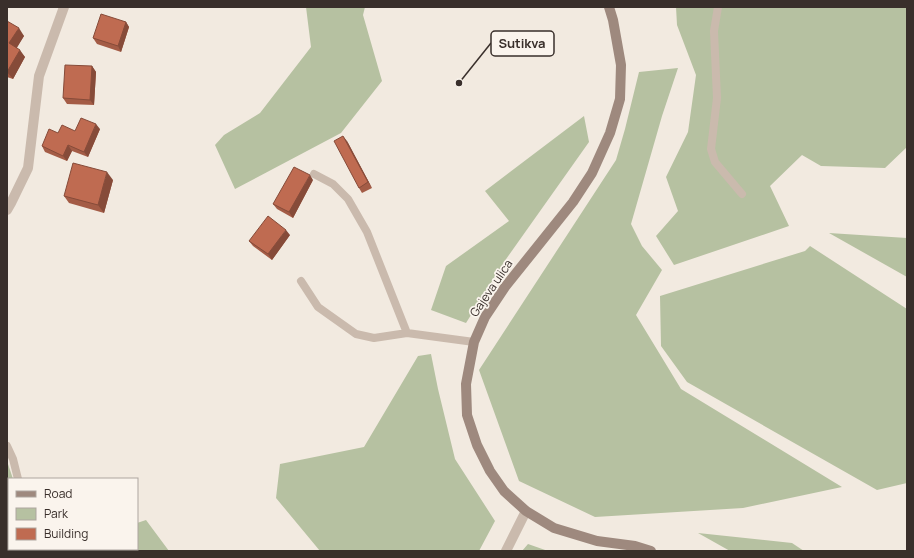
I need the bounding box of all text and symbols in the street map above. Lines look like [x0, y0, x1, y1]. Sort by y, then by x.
callout: Sutikva [491, 31, 554, 56]
text: Sutikva [498, 34, 546, 52]
street label: Gajeva ulica [466, 256, 516, 320]
legend [8, 478, 138, 550]
text: Road [44, 485, 72, 502]
text: Park [44, 505, 69, 522]
text: Building [44, 525, 88, 542]

